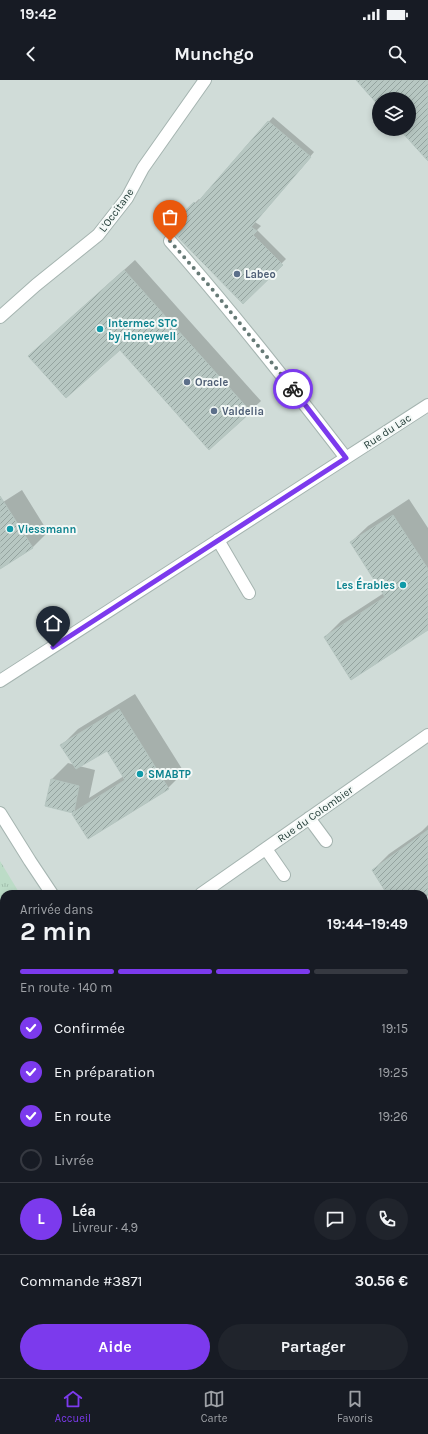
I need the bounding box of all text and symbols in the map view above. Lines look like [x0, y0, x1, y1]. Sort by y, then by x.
text: 19:42 [20, 5, 57, 23]
icon: back [20, 43, 42, 65]
text: Munchgo [174, 43, 254, 65]
icon: search [386, 43, 408, 65]
map controls [372, 92, 416, 136]
button: layers [372, 92, 416, 136]
street label: L'Occitane [96, 186, 137, 235]
pin [153, 200, 187, 241]
icon: bag [159, 206, 181, 228]
place label: Labeo [245, 268, 276, 281]
marker: Labeo [232, 269, 242, 279]
place label: Intermec STC by Honeywell [108, 317, 177, 343]
marker: Intermec STC by Honeywell [95, 324, 105, 334]
courier [273, 369, 313, 409]
place label: Oracle [195, 376, 228, 389]
marker: Oracle [182, 377, 192, 387]
icon: bike [282, 378, 304, 400]
place label: Valdelia [222, 405, 264, 418]
marker: Valdelia [209, 406, 219, 416]
street label: Rue du Lac [361, 411, 414, 452]
place label: Viessmann [18, 523, 76, 536]
marker: Viessmann [5, 524, 15, 534]
place label: Les Érables [336, 577, 395, 592]
marker: Les Érables [398, 580, 408, 590]
pin [36, 606, 70, 647]
icon: home [42, 612, 64, 634]
place label: SMABTP [148, 768, 191, 781]
marker: SMABTP [135, 769, 145, 779]
street label: Rue du Colombier [275, 784, 355, 845]
text: Arrivée dans [20, 902, 93, 917]
text: 19:44–19:49 [327, 915, 408, 933]
text: 2 min [20, 916, 92, 947]
text: En route · 140 m [20, 980, 113, 995]
icon: check [20, 1017, 42, 1039]
text: Confirmée [54, 1019, 125, 1037]
text: 19:15 [382, 1021, 408, 1036]
icon: check [20, 1061, 42, 1083]
text: En préparation [54, 1063, 155, 1081]
text: 19:25 [378, 1065, 408, 1080]
icon: check [20, 1105, 42, 1127]
text: En route [54, 1107, 111, 1125]
text: 19:26 [378, 1109, 408, 1124]
text: Livrée [54, 1151, 94, 1169]
button: chat [314, 1198, 356, 1240]
button: phone [366, 1198, 408, 1240]
text: Léa [72, 1202, 96, 1220]
text: L [37, 1210, 45, 1228]
text: Livreur · 4.9 [72, 1220, 138, 1235]
text: Commande #3871 [20, 1272, 142, 1290]
text: 30.56 € [355, 1272, 408, 1290]
button: Aide [20, 1324, 210, 1370]
button: Partager [218, 1324, 408, 1370]
tab: Accueil [55, 1388, 91, 1425]
tab: Carte [201, 1388, 227, 1425]
tab: Favoris [337, 1388, 373, 1425]

